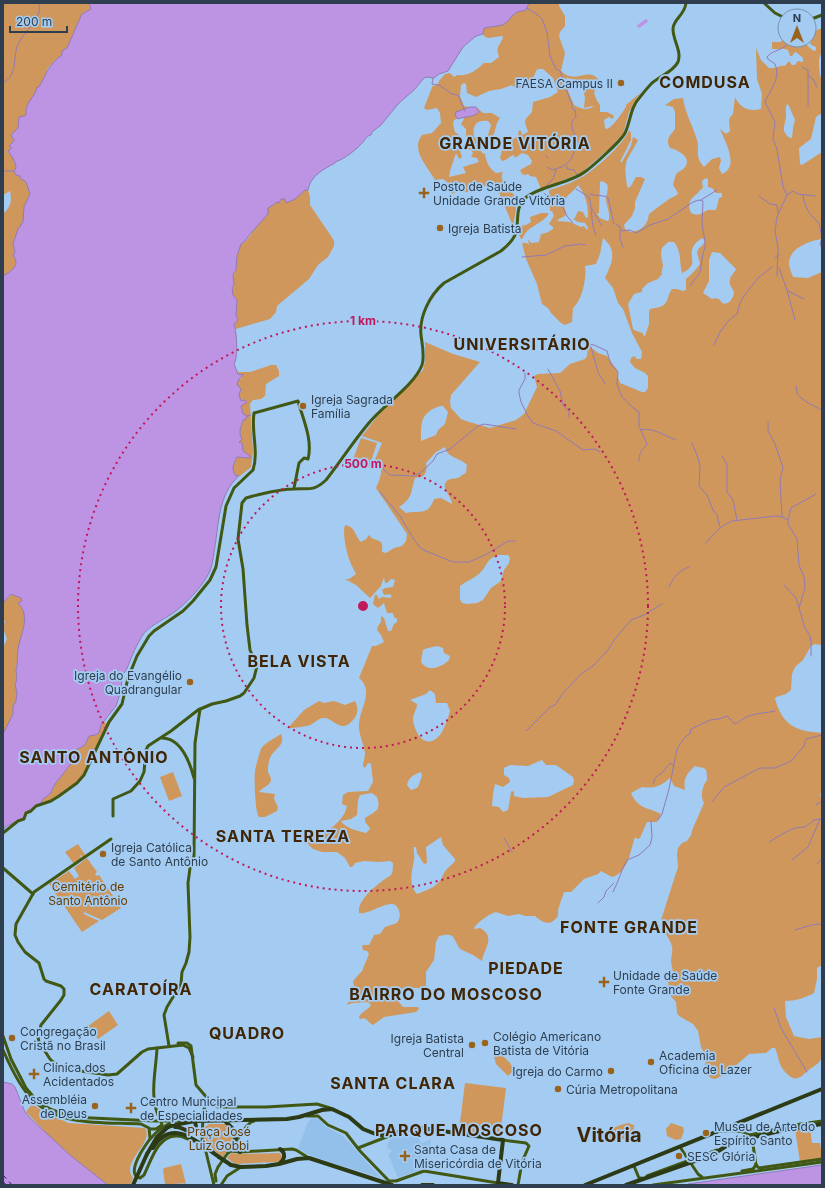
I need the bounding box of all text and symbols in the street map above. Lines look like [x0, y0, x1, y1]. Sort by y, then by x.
scale bar [10, 8, 67, 34]
north arrow [777, 8, 817, 48]
text: N [793, 11, 801, 25]
text: 200 m [16, 14, 52, 29]
district label: COMDUSA [659, 72, 751, 92]
place label: FAESA Campus II [516, 76, 613, 91]
marker: FAESA Campus II [616, 78, 626, 88]
district label: GRANDE VITÓRIA [439, 133, 591, 153]
place label: Posto de Saúde Unidade Grande Vitória [433, 179, 565, 208]
marker: Posto de Saúde Unidade Grande Vitória [418, 187, 430, 199]
place label: Igreja Batista [448, 221, 521, 236]
marker: Igreja Batista [435, 223, 445, 233]
text: 1 km [350, 313, 376, 328]
district label: UNIVERSITÁRIO [453, 334, 591, 354]
place label: Igreja Sagrada Família [311, 392, 393, 421]
marker: Igreja Sagrada Família [298, 401, 308, 411]
text: 500 m [344, 456, 382, 471]
centre of rings [356, 599, 370, 613]
district label: BELA VISTA [247, 651, 351, 671]
place label: Igreja do Evangélio Quadrangular [74, 668, 182, 697]
marker: Igreja do Evangélio Quadrangular [185, 677, 195, 687]
district label: SANTO ANTÔNIO [19, 747, 169, 767]
district label: SANTA TEREZA [216, 826, 350, 846]
place label: Igreja Católica de Santo Antônio [111, 840, 208, 869]
marker: Igreja Católica de Santo Antônio [98, 849, 108, 859]
park label: Cemitério de Santo Antônio [48, 879, 128, 908]
district label: FONTE GRANDE [560, 917, 698, 937]
district label: PIEDADE [488, 958, 564, 978]
place label: Unidade de Saúde Fonte Grande [613, 968, 717, 997]
marker: Unidade de Saúde Fonte Grande [598, 976, 610, 988]
district label: CARATOÍRA [90, 979, 192, 999]
district label: BAIRRO DO MOSCOSO [349, 984, 543, 1004]
district label: QUADRO [209, 1023, 285, 1043]
place label: Congregação Cristã no Brasil [20, 1024, 106, 1053]
place label: Colégio Americano Batista de Vitória [493, 1029, 601, 1058]
place label: Igreja Batista Central [391, 1031, 464, 1060]
marker: Congregação Cristã no Brasil [7, 1033, 17, 1043]
marker: Colégio Americano Batista de Vitória [480, 1038, 490, 1048]
marker: Igreja Batista Central [467, 1040, 477, 1050]
place label: Academia Oficina de Lazer [659, 1048, 752, 1077]
marker: Academia Oficina de Lazer [646, 1057, 656, 1067]
place label: Clínica dos Acidentados [43, 1060, 114, 1089]
place label: Igreja do Carmo [512, 1064, 603, 1079]
marker: Igreja do Carmo [606, 1066, 616, 1076]
marker: Clínica dos Acidentados [28, 1068, 40, 1080]
district label: SANTA CLARA [330, 1073, 456, 1093]
place label: Cúria Metropolitana [566, 1082, 678, 1097]
marker: Cúria Metropolitana [553, 1084, 563, 1094]
place label: Assembléia de Deus [22, 1092, 87, 1121]
place label: Centro Municipal de Especialidades [140, 1094, 243, 1123]
marker: Assembléia de Deus [90, 1101, 100, 1111]
marker: Centro Municipal de Especialidades [125, 1102, 137, 1114]
place label: Museu de Arte do Espírito Santo [714, 1119, 815, 1148]
district label: PARQUE MOSCOSO [375, 1120, 543, 1140]
district label: Vitória [576, 1123, 642, 1147]
park label: Praça José Luiz Gobbi [187, 1124, 251, 1153]
marker: Museu de Arte do Espírito Santo [701, 1128, 711, 1138]
place label: Santa Casa de Misericórdia de Vitória [414, 1142, 542, 1171]
place label: SESC Glória [687, 1149, 755, 1164]
marker: Santa Casa de Misericórdia de Vitória [399, 1150, 411, 1162]
marker: SESC Glória [674, 1151, 684, 1161]

